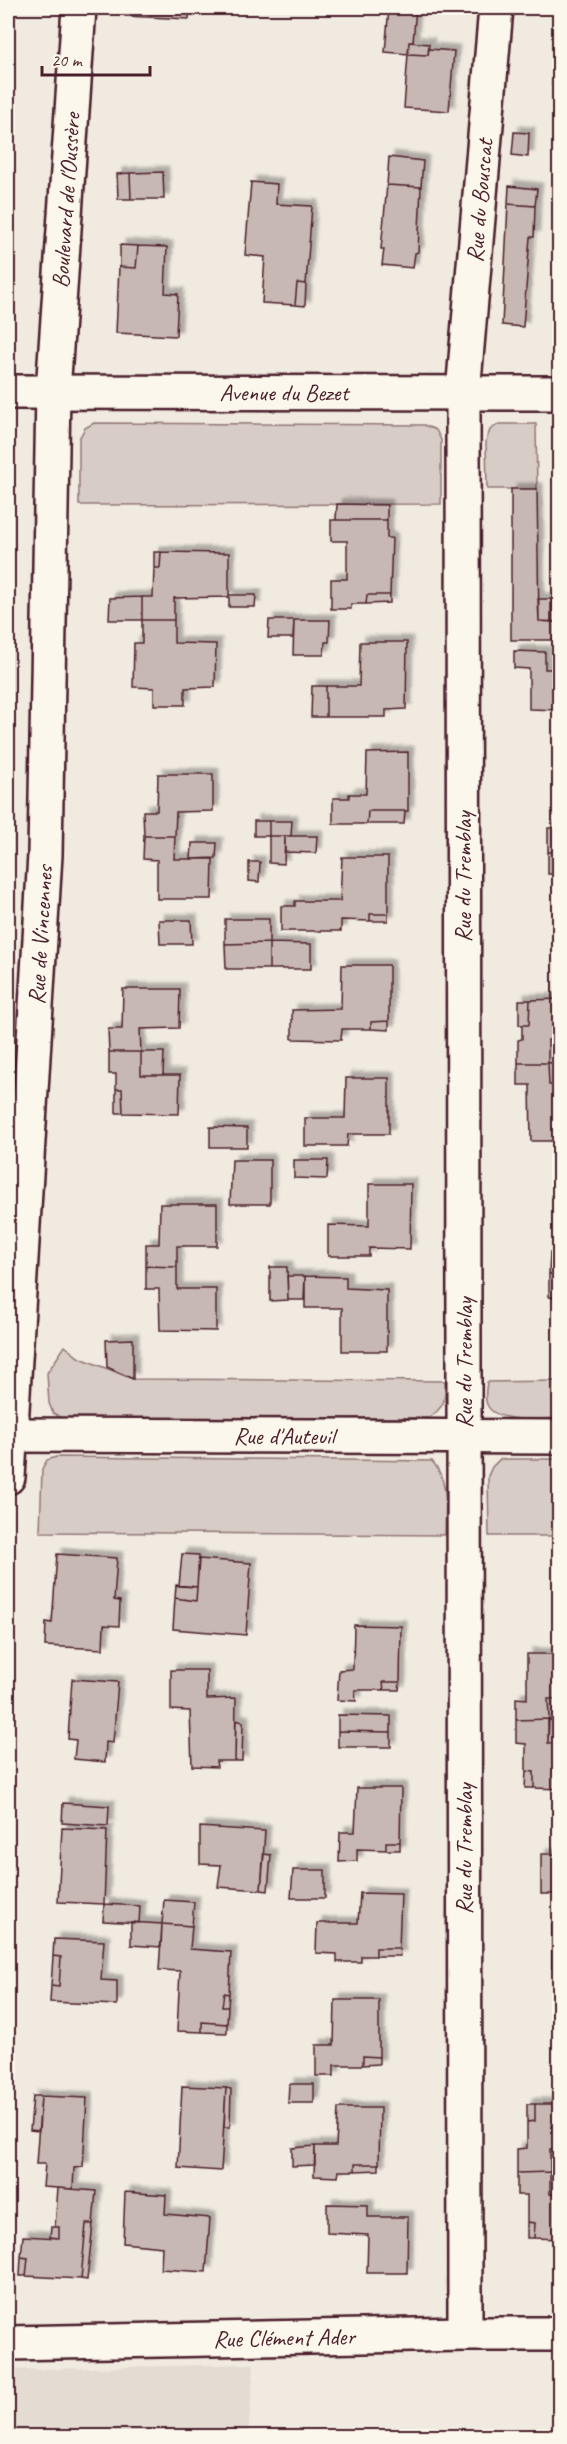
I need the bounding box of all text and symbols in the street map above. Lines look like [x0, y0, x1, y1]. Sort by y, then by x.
scale bar [42, 39, 150, 77]
text: 20 m [51, 49, 84, 71]
street label: Boulevard de l'Oussère [45, 110, 87, 289]
street label: Rue du Bouscat [459, 136, 500, 264]
street label: Avenue du Bezet [220, 377, 350, 408]
street label: Rue du Tremblay [448, 810, 478, 942]
street label: Rue de Vincennes [21, 863, 59, 1005]
street label: Rue du Tremblay [449, 1296, 479, 1428]
street label: Rue d'Auteuil [234, 1421, 338, 1451]
street label: Rue du Tremblay [449, 1782, 479, 1914]
street label: Rue Clément Ader [213, 2321, 358, 2354]

